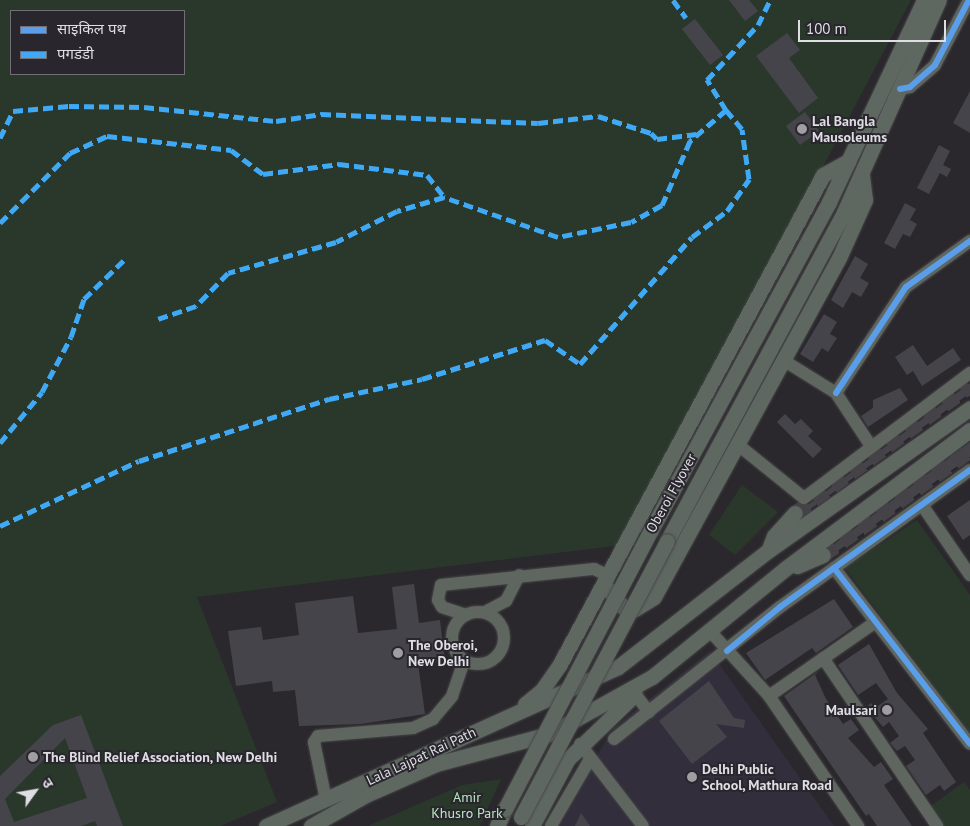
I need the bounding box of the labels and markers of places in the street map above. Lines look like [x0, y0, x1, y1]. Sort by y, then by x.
place label: Lal Bangla Mausoleums [812, 113, 887, 146]
marker: Lal Bangla Mausoleums [796, 123, 808, 135]
place label: The Oberoi, New Delhi [408, 637, 478, 670]
marker: The Oberoi, New Delhi [392, 647, 404, 659]
place label: Maulsari [826, 702, 877, 718]
marker: Maulsari [881, 704, 893, 716]
place label: The Blind Relief Association, New Delhi [43, 749, 279, 765]
marker: The Blind Relief Association, New Delhi [27, 751, 39, 763]
place label: Delhi Public School, Mathura Road [702, 761, 833, 794]
marker: Delhi Public School, Mathura Road [686, 771, 698, 783]

